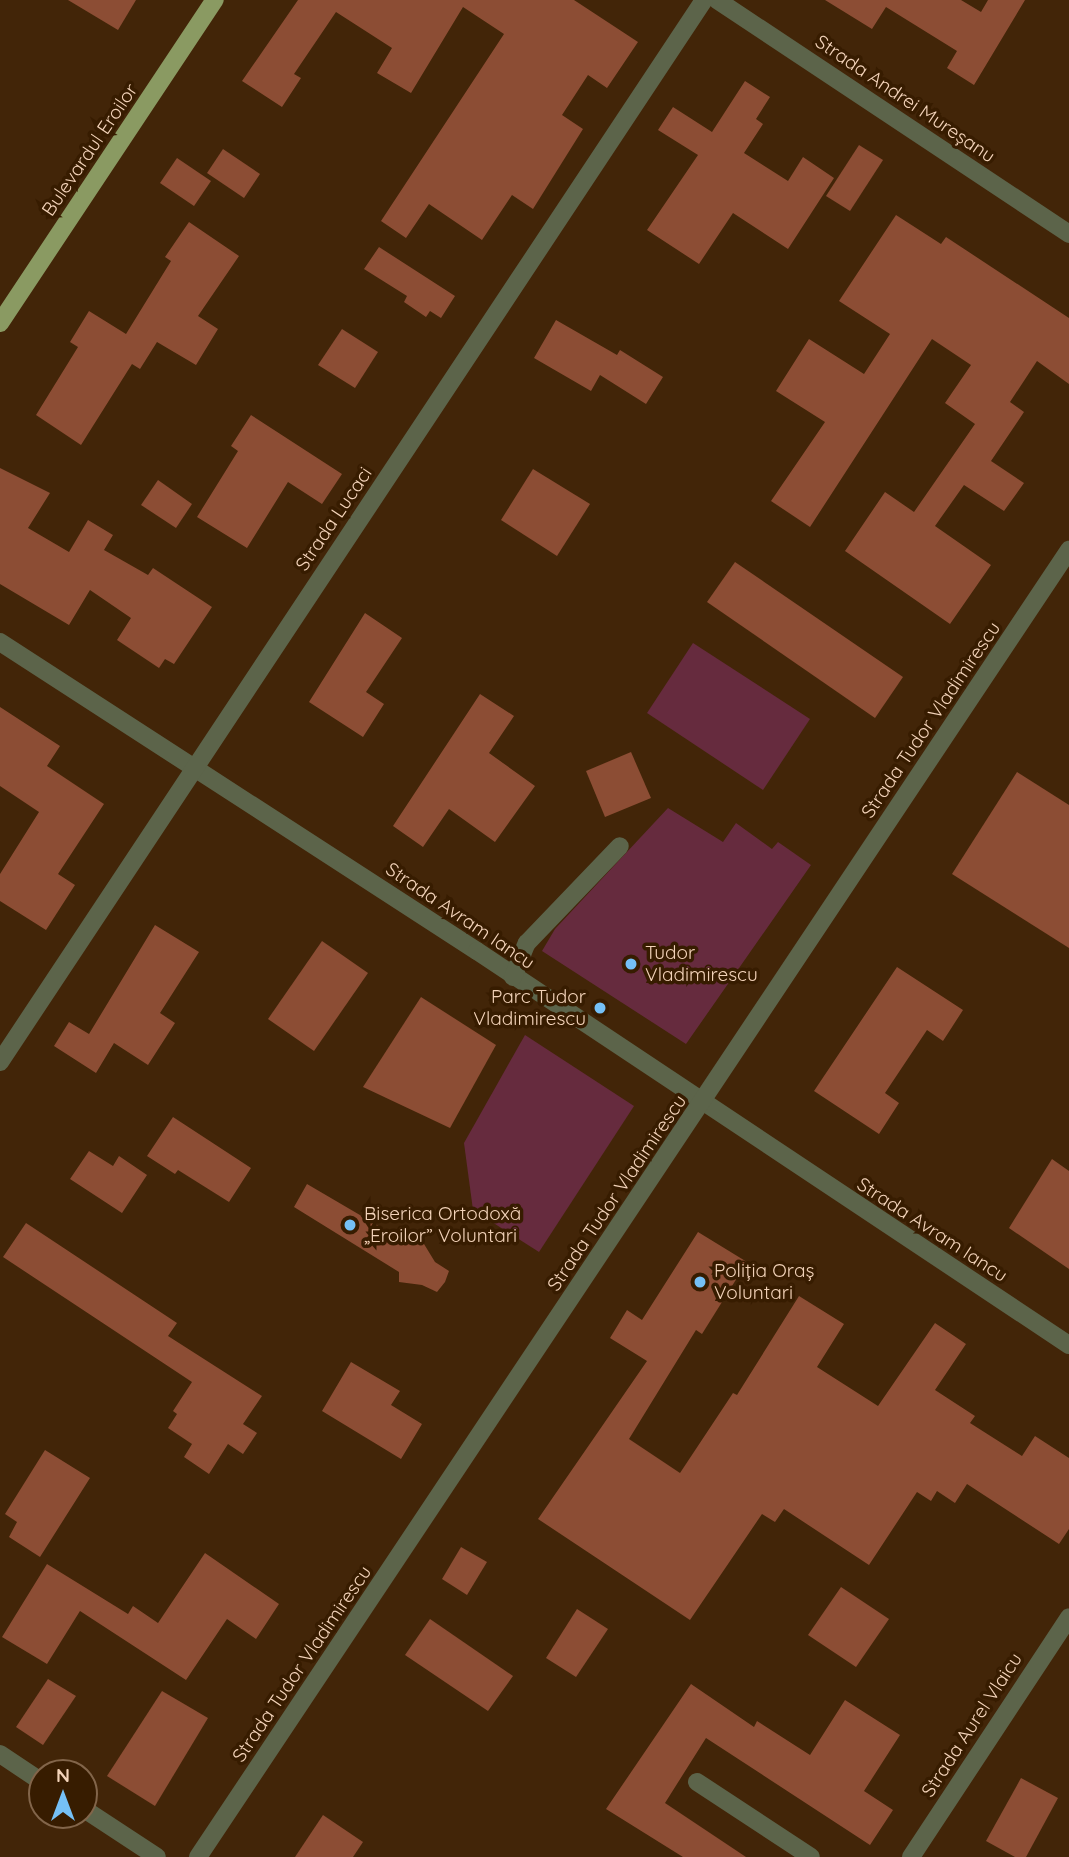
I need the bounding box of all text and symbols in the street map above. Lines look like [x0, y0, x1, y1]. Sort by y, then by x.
street label: Strada Andrei Mureșanu [811, 30, 999, 168]
street label: Bulevardul Eroilor [37, 79, 143, 221]
street label: Strada Lucaci [291, 463, 377, 575]
street label: Strada Tudor Vladimirescu [857, 617, 1005, 823]
street label: Strada Avram Iancu [381, 858, 539, 974]
place label: Tudor Vladimirescu [645, 942, 758, 986]
marker: Tudor Vladimirescu [623, 956, 639, 972]
place label: Parc Tudor Vladimirescu [473, 986, 586, 1030]
marker: Parc Tudor Vladimirescu [592, 1000, 608, 1016]
street label: Strada Tudor Vladimirescu [543, 1090, 691, 1296]
street label: Strada Avram Iancu [853, 1173, 1011, 1287]
place label: Biserica Ortodoxă „Eroilor” Voluntari [364, 1203, 521, 1247]
marker: Biserica Ortodoxă „Eroilor” Voluntari [342, 1217, 358, 1233]
place label: Poliția Oraș Voluntari [714, 1260, 814, 1304]
marker: Poliția Oraș Voluntari [692, 1274, 708, 1290]
street label: Strada Tudor Vladimirescu [228, 1561, 376, 1767]
street label: Strada Aurel Vlaicu [917, 1649, 1027, 1801]
north arrow [28, 1759, 98, 1829]
text: N [56, 1763, 70, 1787]

